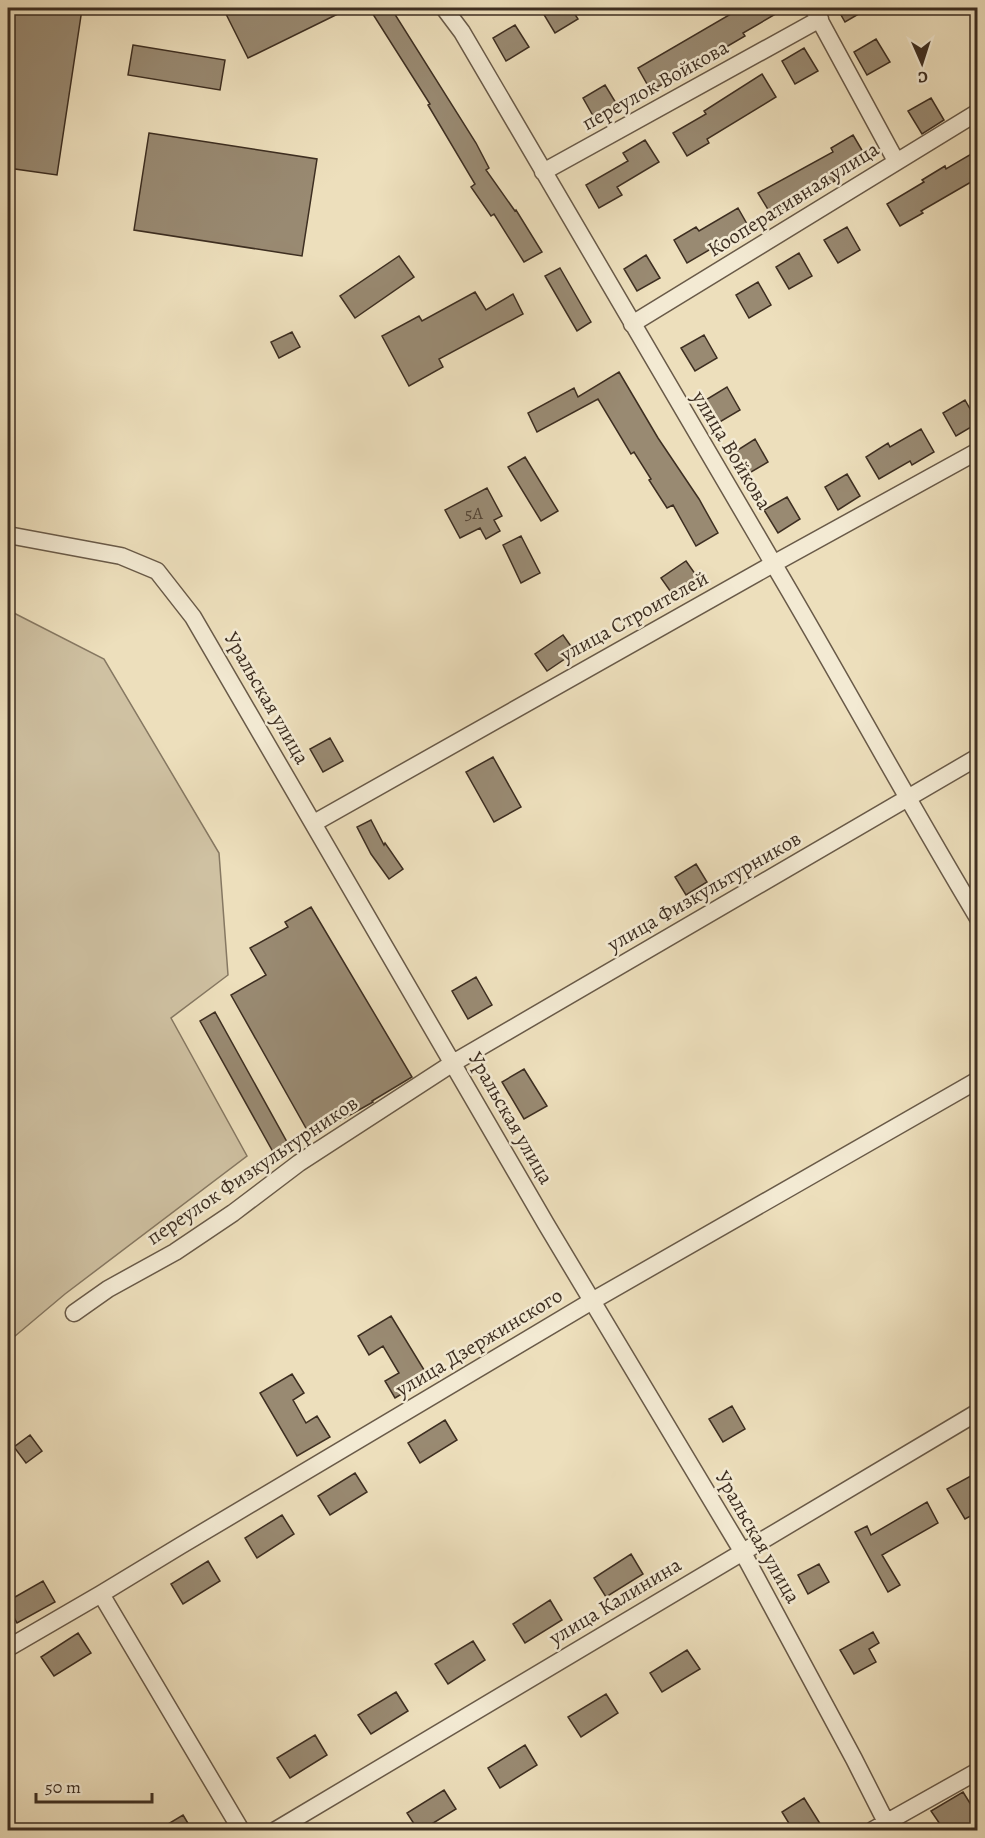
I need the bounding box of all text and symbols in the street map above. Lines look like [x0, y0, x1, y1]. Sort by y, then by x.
street label: переулок Войкова [577, 33, 734, 137]
north arrow [892, 33, 952, 93]
text: С [917, 66, 928, 88]
street label: Кооперативная улица [702, 135, 885, 263]
street label: улица Войкова [685, 385, 779, 515]
house number: 5А [465, 501, 484, 525]
street label: улица Строителей [554, 564, 713, 669]
street label: Уральская улица [218, 627, 316, 770]
street label: улица Физкультурников [601, 824, 806, 958]
street label: Уральская улица [462, 1047, 560, 1190]
street label: переулок Физкультурников [141, 1089, 363, 1251]
street label: улица Дзержинского [389, 1281, 568, 1404]
street label: Уральская улица [709, 1466, 807, 1609]
street label: улица Калинина [543, 1550, 687, 1652]
scale bar [36, 1766, 152, 1804]
text: 50 m [45, 1775, 81, 1799]

